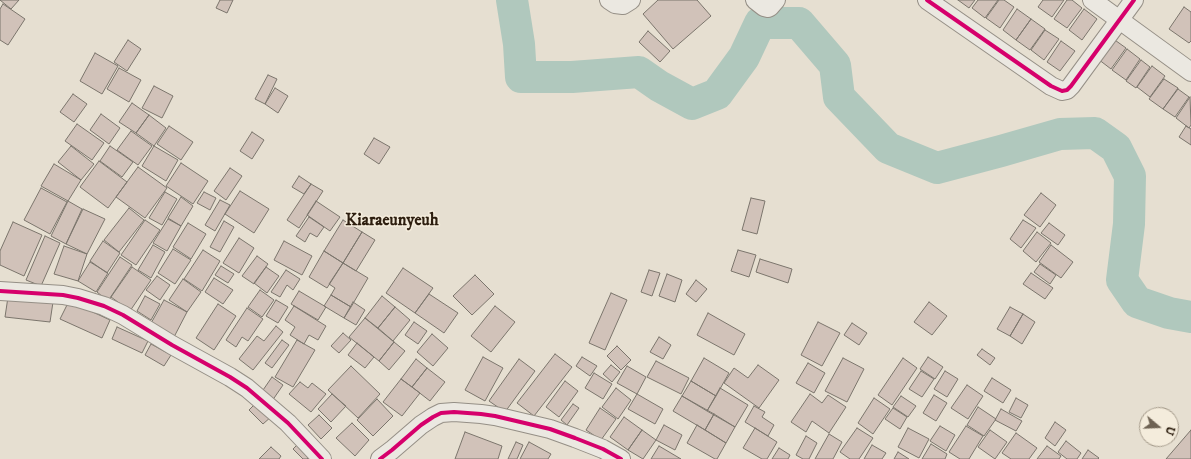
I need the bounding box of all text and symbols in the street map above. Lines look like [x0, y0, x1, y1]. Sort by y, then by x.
district label: Kiaraeunyeuh [345, 211, 439, 231]
north arrow [1139, 407, 1179, 447]
text: U [1161, 424, 1177, 437]

